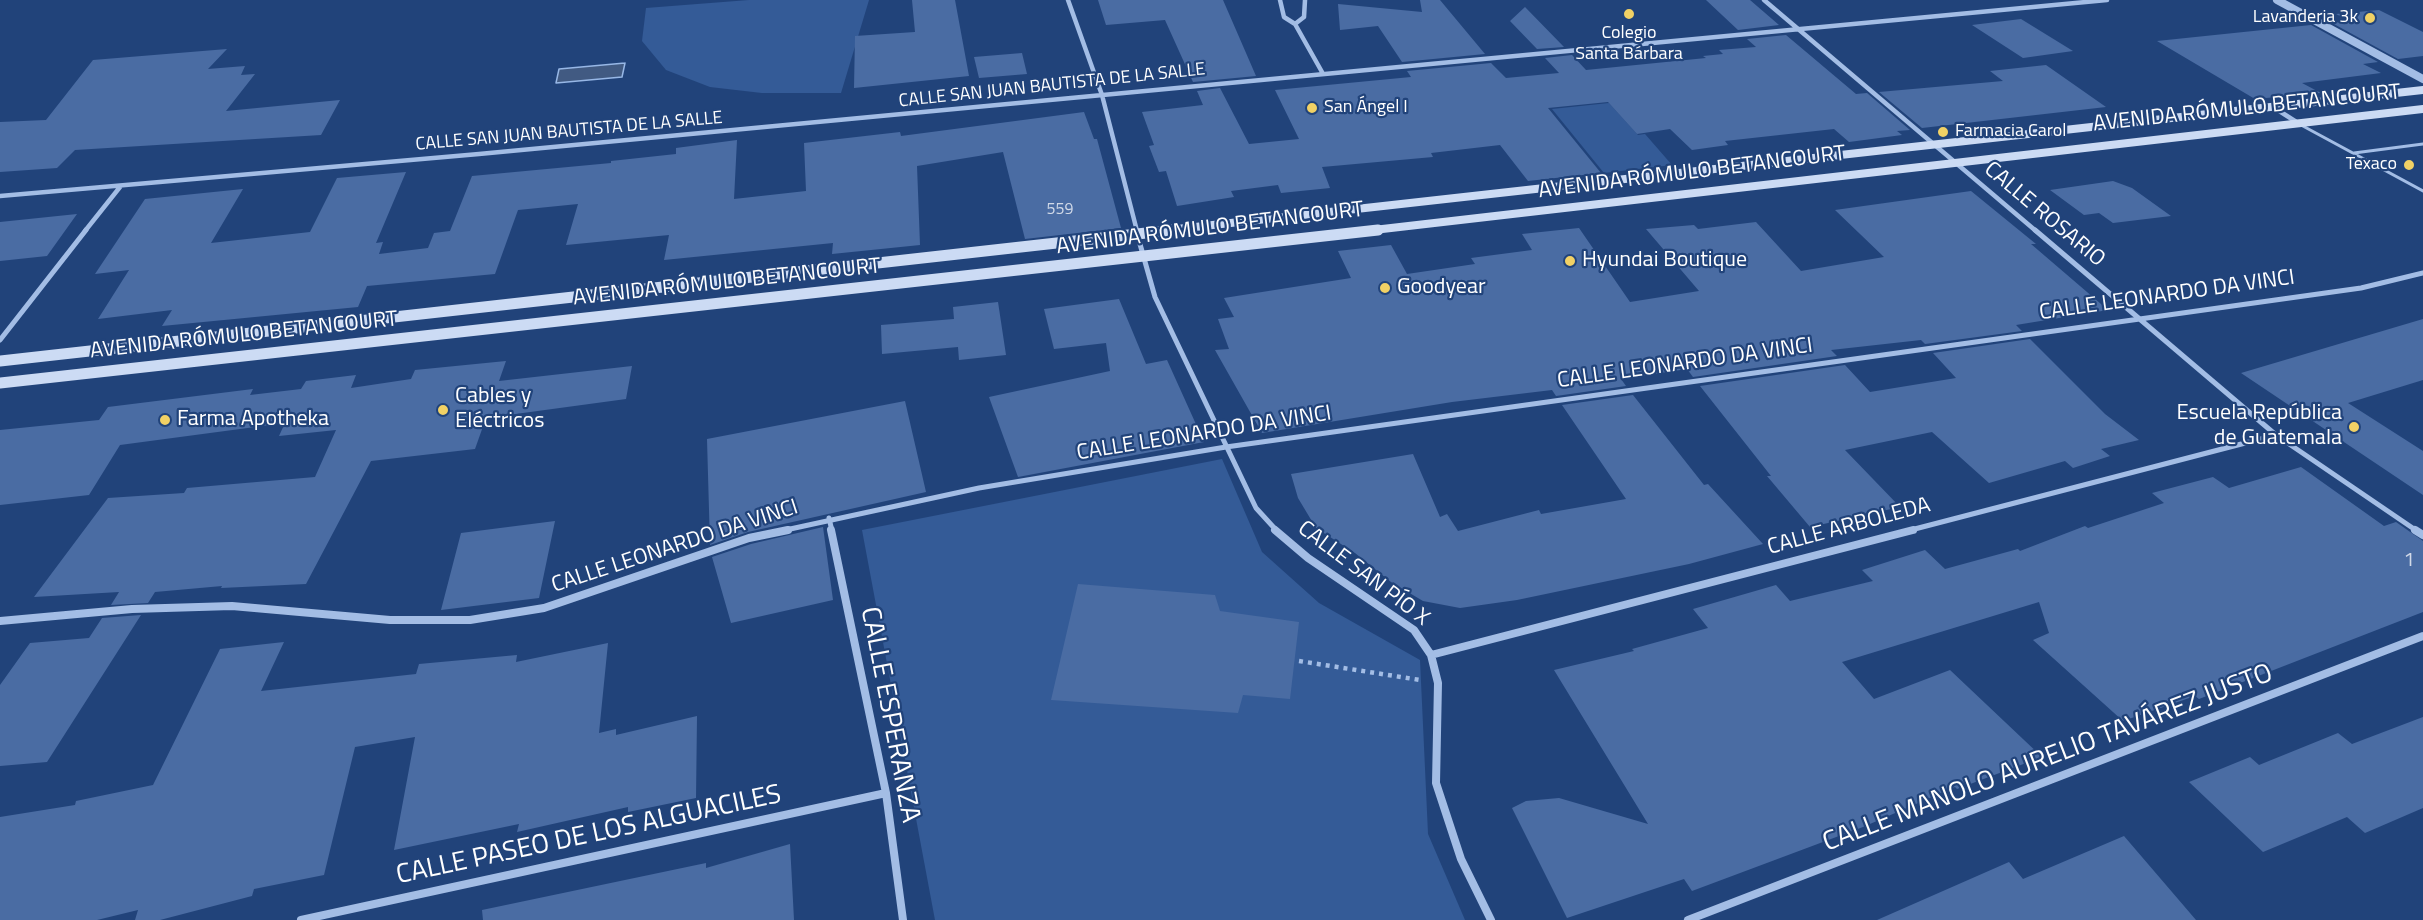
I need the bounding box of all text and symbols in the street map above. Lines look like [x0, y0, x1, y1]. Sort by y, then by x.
marker: Colegio Santa Bárbara [1622, 7, 1636, 21]
place label: Lavanderia 3k [2253, 7, 2358, 29]
marker: Lavanderia 3k [2363, 11, 2377, 25]
place label: Colegio Santa Bárbara [1575, 23, 1683, 66]
street label: CALLE SAN JUAN BAUTISTA DE LA SALLE [898, 59, 1206, 113]
street label: AVENIDA RÓMULO BETANCOURT [2092, 80, 2402, 138]
place label: San Ángel I [1324, 97, 1408, 119]
marker: San Ángel I [1305, 101, 1319, 115]
street label: CALLE SAN JUAN BAUTISTA DE LA SALLE [415, 108, 723, 156]
place label: Farmacia Carol [1955, 121, 2066, 143]
marker: Farmacia Carol [1936, 125, 1950, 139]
street label: AVENIDA RÓMULO BETANCOURT [1537, 141, 1847, 205]
place label: Texaco [2346, 154, 2397, 176]
street label: CALLE ROSARIO [1978, 157, 2110, 273]
marker: Texaco [2402, 158, 2416, 172]
street label: AVENIDA RÓMULO BETANCOURT [1055, 197, 1365, 261]
house number: 559 [1047, 200, 1073, 220]
place label: Hyundai Boutique [1582, 248, 1747, 274]
street label: AVENIDA RÓMULO BETANCOURT [572, 254, 882, 312]
marker: Hyundai Boutique [1563, 254, 1577, 268]
street label: CALLE LEONARDO DA VINCI [2038, 265, 2296, 327]
place label: Goodyear [1397, 275, 1486, 301]
marker: Goodyear [1378, 281, 1392, 295]
street label: AVENIDA RÓMULO BETANCOURT [89, 307, 399, 365]
street label: CALLE LEONARDO DA VINCI [1556, 333, 1814, 395]
place label: Cables y Eléctricos [455, 384, 544, 436]
street label: CALLE LEONARDO DA VINCI [1075, 401, 1333, 467]
place label: Escuela República de Guatemala [2176, 401, 2342, 452]
marker: Cables y Eléctricos [436, 403, 450, 417]
place label: Farma Apotheka [177, 407, 329, 433]
marker: Farma Apotheka [158, 413, 172, 427]
marker: Escuela República de Guatemala [2347, 420, 2361, 434]
street label: CALLE ARBOLEDA [1765, 493, 1933, 561]
street label: CALLE LEONARDO DA VINCI [548, 495, 802, 599]
street label: CALLE SAN PÍO X [1292, 516, 1434, 632]
house number: 1 [2403, 549, 2415, 573]
street label: CALLE ESPERANZA [852, 604, 926, 826]
street label: CALLE MANOLO AURELIO TAVÁREZ JUSTO [1818, 658, 2278, 860]
street label: CALLE PASEO DE LOS ALGUACILES [394, 779, 784, 893]

